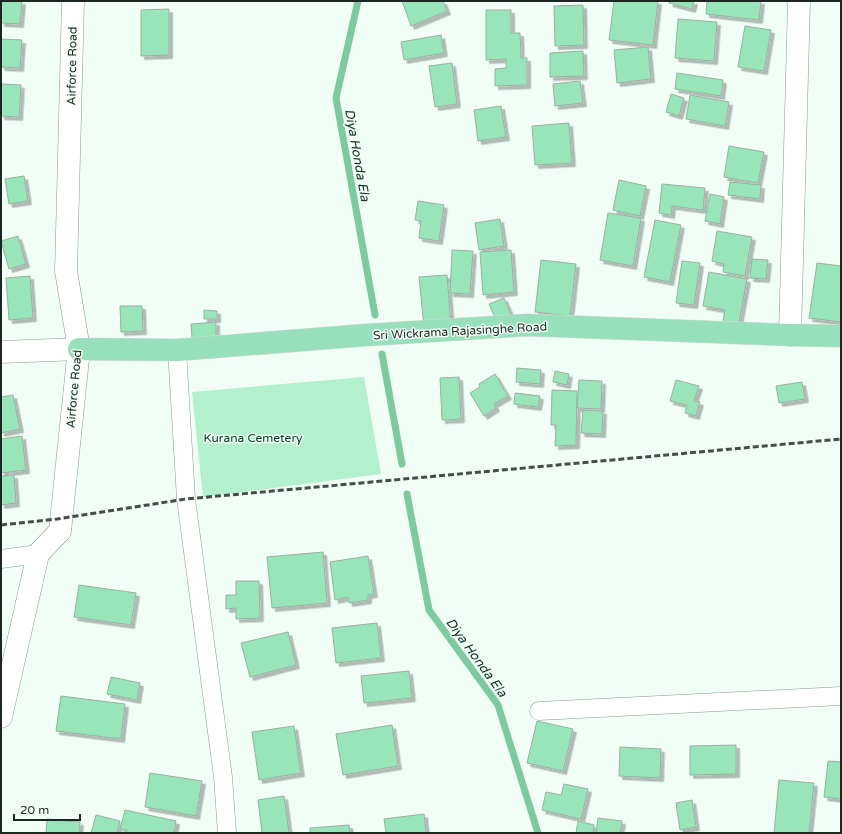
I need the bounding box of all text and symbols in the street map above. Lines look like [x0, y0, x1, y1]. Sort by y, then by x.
street label: Airforce Road [64, 26, 80, 106]
water label: Diya Honda Ela [341, 108, 373, 203]
street label: Sri Wickrama Rajasinghe Road [373, 319, 547, 343]
street label: Airforce Road [64, 349, 84, 429]
park label: Kurana Cemetery [204, 431, 303, 445]
water label: Diya Honda Ela [442, 615, 511, 701]
scale bar [14, 796, 80, 822]
text: 20 m [20, 803, 49, 817]

